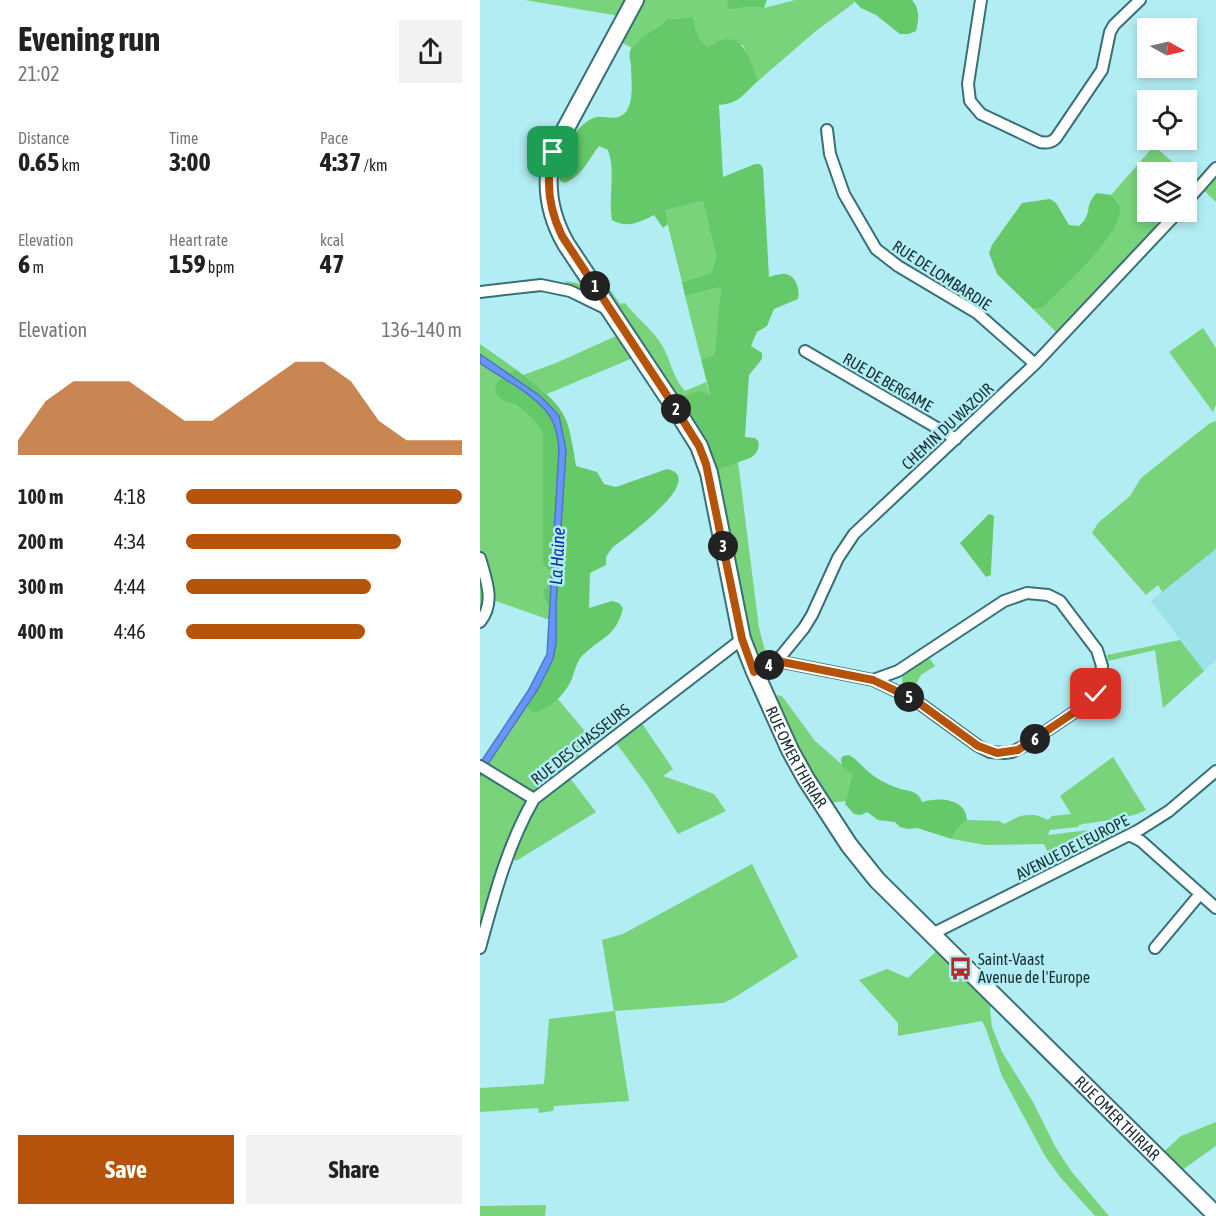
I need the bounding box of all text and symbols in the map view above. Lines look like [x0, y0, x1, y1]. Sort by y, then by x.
north arrow [1137, 18, 1197, 78]
map controls [1137, 18, 1197, 222]
text: Evening run [18, 20, 160, 58]
button: share [399, 20, 462, 83]
text: 21:02 [18, 62, 60, 85]
button: locate [1137, 90, 1197, 150]
pin [527, 126, 578, 177]
text: Distance [18, 129, 69, 147]
text: Time [169, 129, 198, 147]
text: Pace [320, 129, 348, 147]
icon: arrive [536, 135, 569, 168]
text: 0.65 [18, 147, 59, 177]
text: 3:00 [169, 147, 211, 177]
text: 4:37 [320, 147, 361, 177]
text: km [59, 156, 80, 174]
text: /km [361, 156, 387, 174]
button: layers [1137, 162, 1197, 222]
text: Elevation [18, 231, 73, 249]
text: Heart rate [169, 231, 228, 249]
text: kcal [320, 231, 344, 249]
street label: RUE DE LOMBARDIE [889, 237, 995, 314]
text: 6 [18, 249, 30, 279]
text: 159 [169, 249, 206, 279]
text: 47 [320, 249, 344, 279]
text: m [30, 258, 44, 276]
text: bpm [206, 258, 235, 276]
pin: 1 [580, 271, 610, 301]
text: 1 [591, 277, 599, 295]
text: Elevation [18, 318, 87, 341]
text: 136–140 m [381, 318, 462, 341]
street label: RUE DE BERGAME [840, 349, 936, 415]
street label: CHEMIN DU WAZOIR [898, 379, 996, 473]
pin: 2 [661, 394, 691, 424]
text: 2 [672, 400, 680, 418]
text: 100 m [18, 485, 63, 508]
text: 4:18 [114, 485, 146, 508]
water label: La Haine [545, 527, 569, 585]
text: 200 m [18, 530, 63, 553]
text: 4:34 [114, 530, 146, 553]
pin: 3 [708, 531, 738, 561]
text: 3 [719, 537, 727, 555]
text: 300 m [18, 575, 63, 598]
text: 4:44 [114, 575, 146, 598]
text: 400 m [18, 620, 63, 643]
text: 4:46 [114, 620, 146, 643]
pin: 4 [754, 650, 784, 680]
text: 4 [765, 656, 773, 674]
pin [1070, 668, 1121, 719]
icon: check [1079, 677, 1112, 710]
pin: 5 [894, 682, 924, 712]
text: 5 [905, 688, 913, 706]
street label: RUE DES CHASSEURS [527, 700, 633, 788]
street label: RUE OMER THIRIAR [763, 703, 831, 811]
pin: 6 [1020, 724, 1050, 754]
text: 6 [1031, 730, 1039, 748]
street label: AVENUE DE L'EUROPE [1013, 811, 1132, 883]
place label: Saint-Vaast Avenue de l'Europe [978, 950, 1090, 987]
bus stop icon: Saint-Vaast Avenue de l'Europe [947, 955, 973, 981]
street label: RUE OMER THIRIAR [1071, 1072, 1164, 1164]
button: Save [18, 1135, 234, 1204]
button: Share [246, 1135, 462, 1204]

